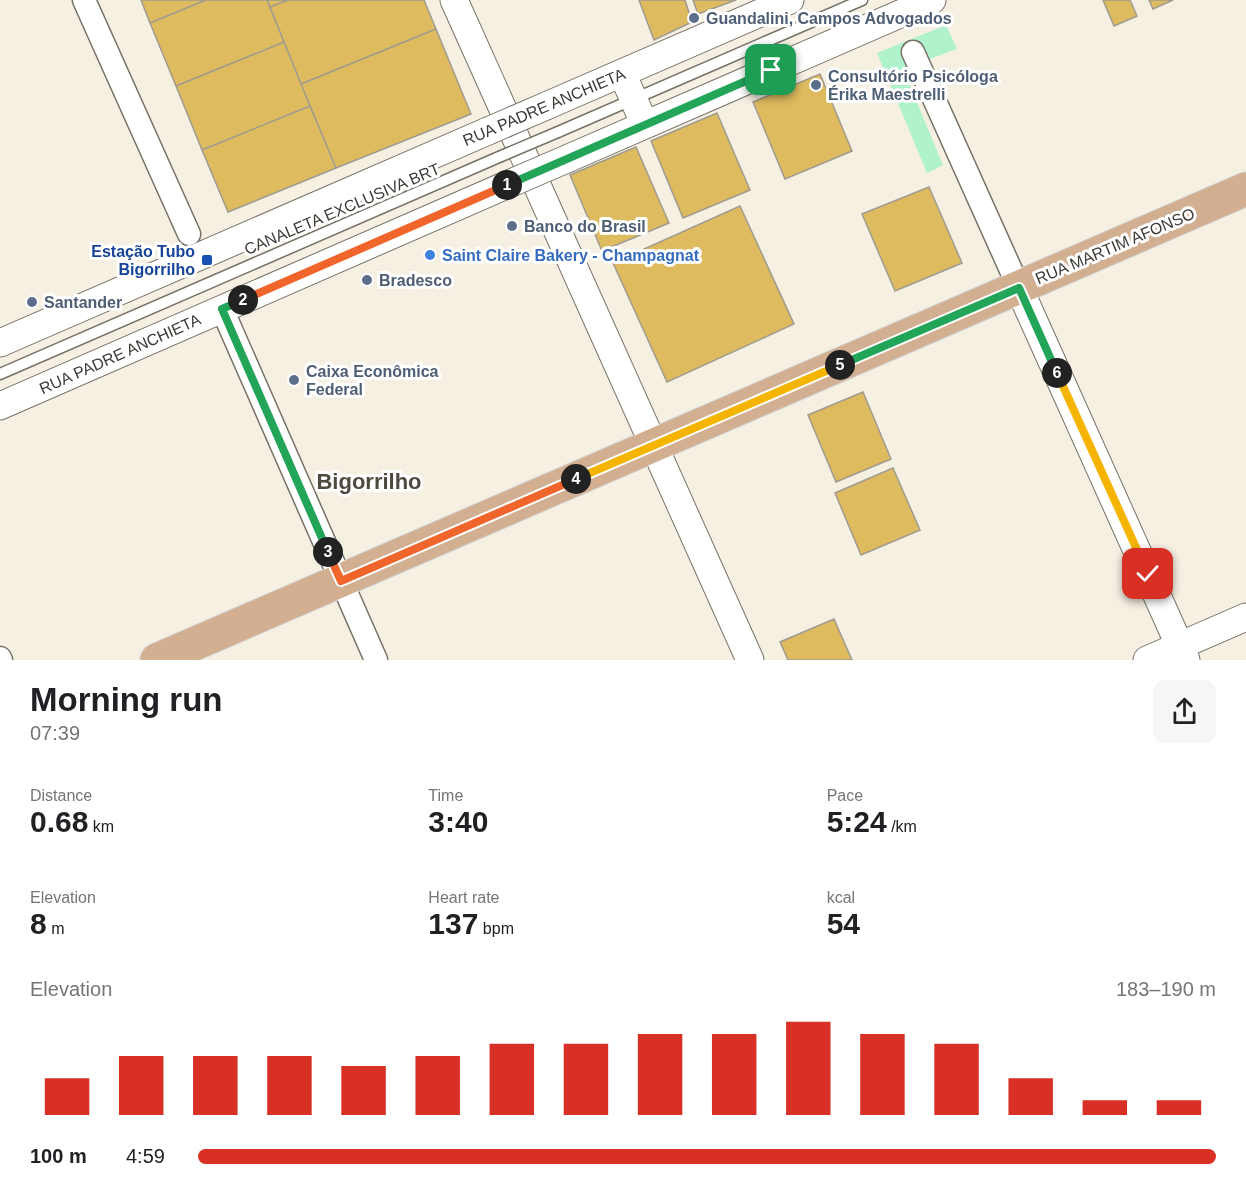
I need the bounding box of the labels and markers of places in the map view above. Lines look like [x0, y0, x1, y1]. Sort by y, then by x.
place label: Guandalini, Campos Advogados [706, 10, 952, 27]
marker: Guandalini, Campos Advogados [687, 11, 701, 25]
pin [745, 44, 796, 95]
place label: Consultório Psicóloga Érika Maestrelli [828, 68, 998, 103]
marker: Consultório Psicóloga Érika Maestrelli [809, 78, 823, 92]
pin: 1 [492, 170, 522, 200]
place label: Banco do Brasil [524, 218, 646, 235]
marker: Banco do Brasil [505, 219, 519, 233]
place label: Estação Tubo Bigorrilho [91, 243, 195, 278]
place label: Saint Claire Bakery - Champagnat [442, 247, 700, 264]
marker: Saint Claire Bakery - Champagnat [423, 248, 437, 262]
marker: Estação Tubo Bigorrilho [200, 253, 214, 267]
place label: Bradesco [379, 272, 452, 289]
marker: Bradesco [360, 273, 374, 287]
pin: 2 [228, 285, 258, 315]
place label: Santander [44, 294, 122, 311]
marker: Santander [25, 295, 39, 309]
pin: 5 [825, 350, 855, 380]
pin: 6 [1042, 358, 1072, 388]
place label: Caixa Econômica Federal [306, 363, 439, 398]
marker: Caixa Econômica Federal [287, 373, 301, 387]
pin: 4 [561, 464, 591, 494]
pin: 3 [313, 537, 343, 567]
pin [1122, 548, 1173, 599]

